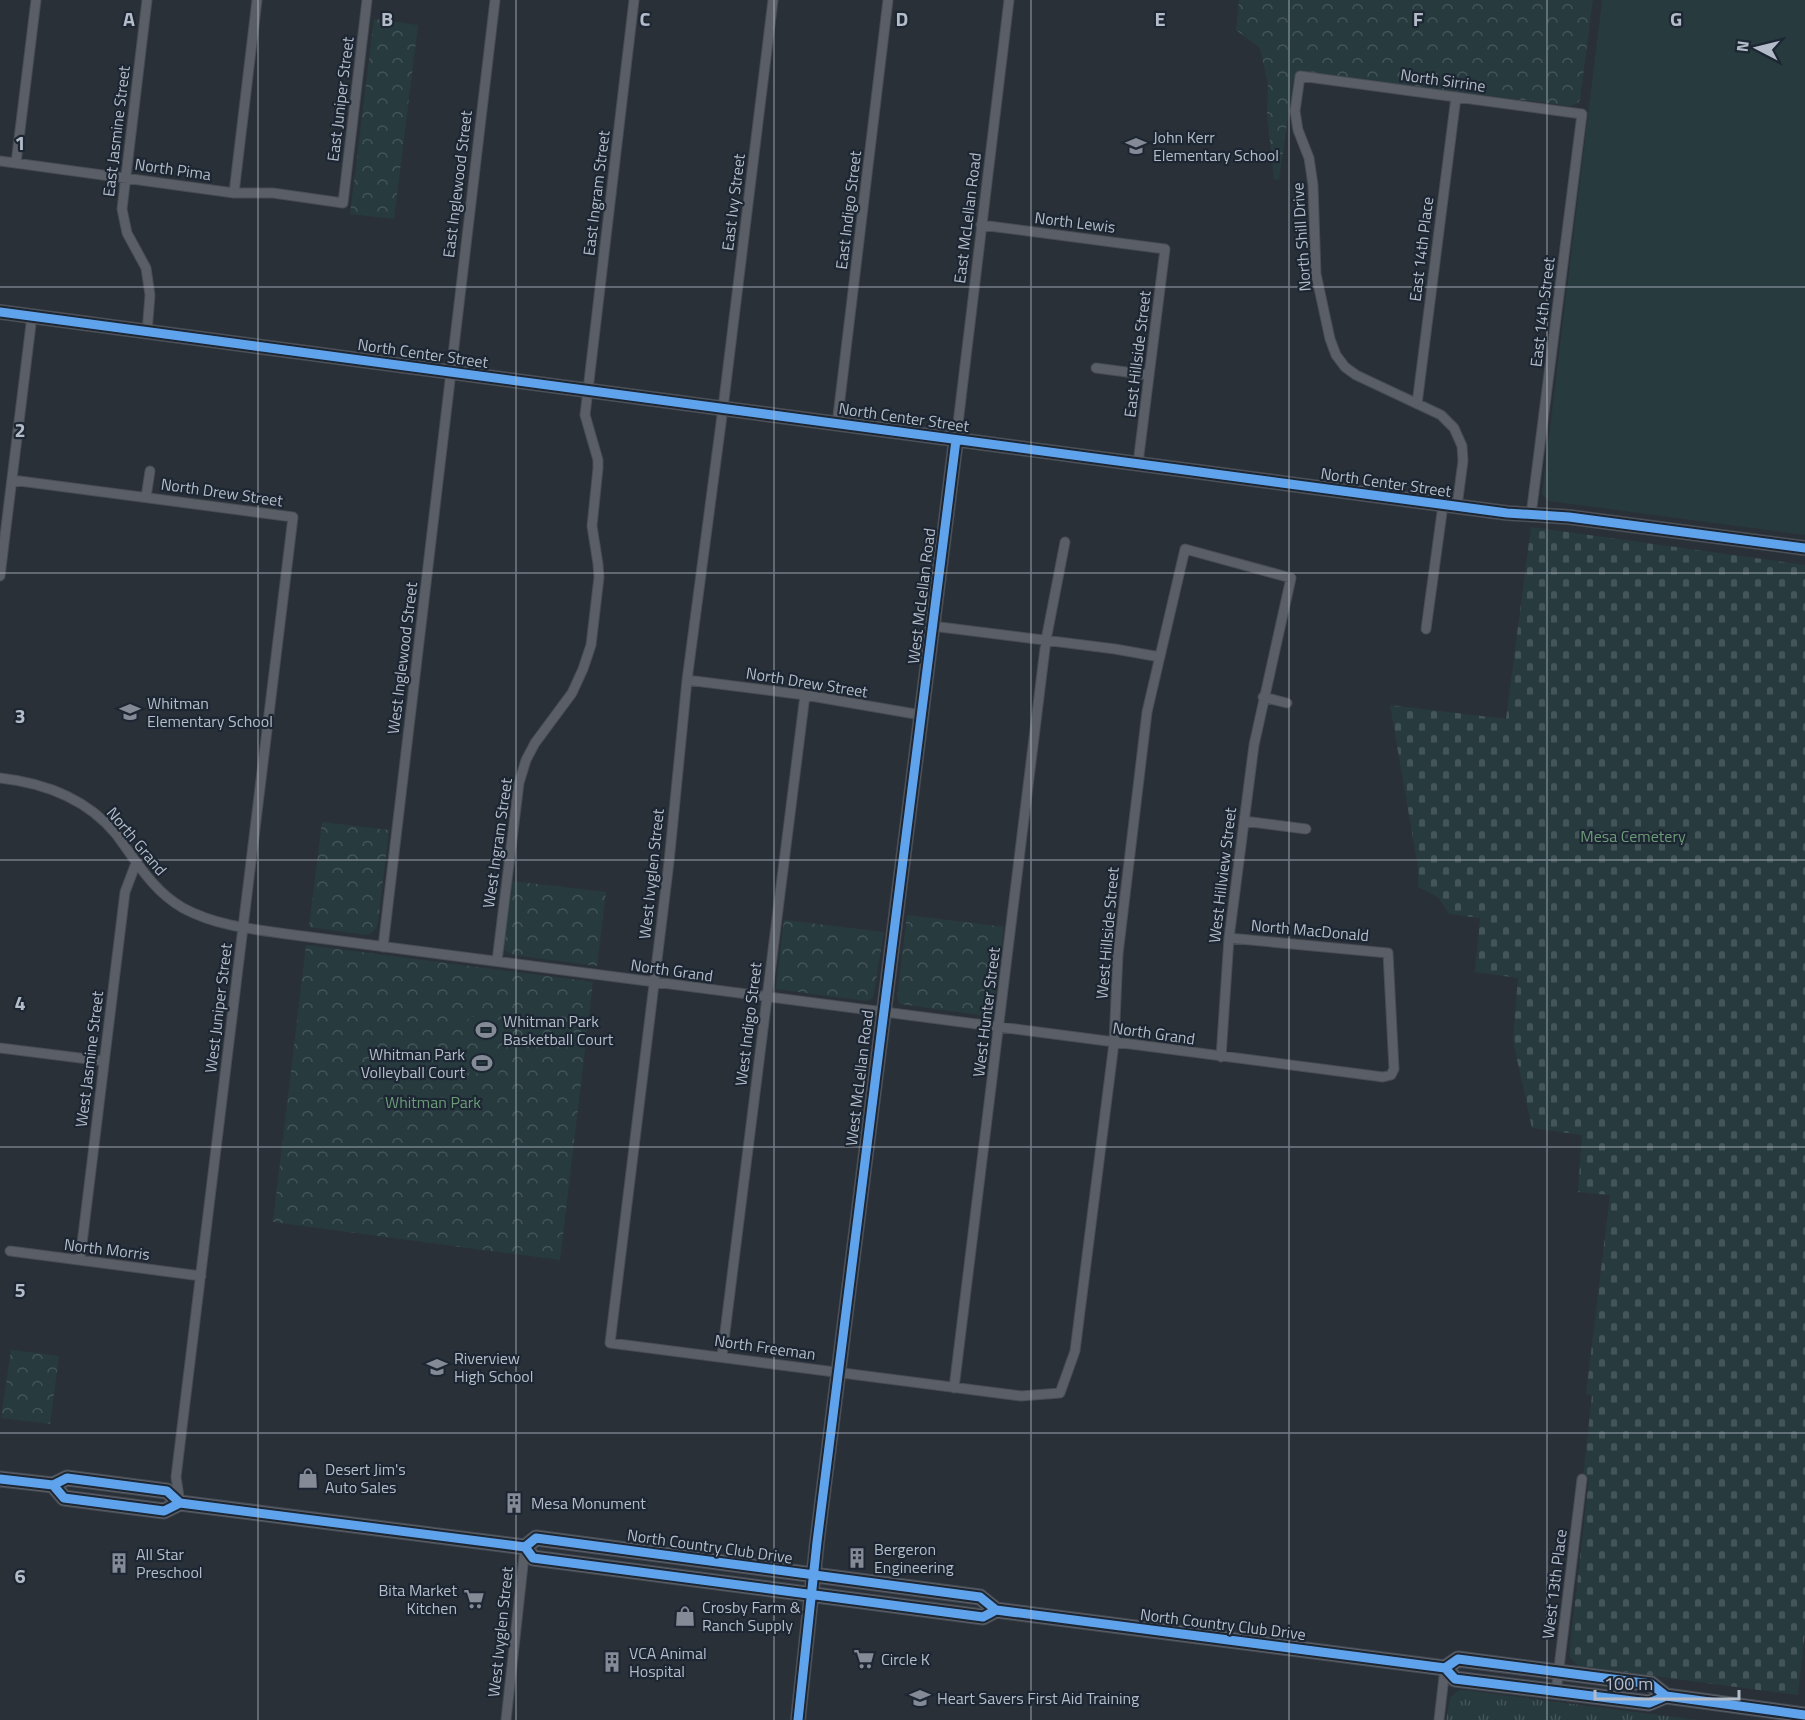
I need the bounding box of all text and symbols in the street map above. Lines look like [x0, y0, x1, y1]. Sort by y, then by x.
text: A [123, 3, 135, 34]
text: B [381, 3, 393, 34]
text: C [640, 3, 651, 34]
text: D [896, 3, 908, 34]
text: E [1154, 3, 1166, 34]
text: F [1413, 3, 1424, 34]
text: G [1670, 3, 1682, 34]
north arrow [1727, 18, 1787, 78]
street label: East Juniper Street [320, 35, 360, 163]
text: N [1730, 39, 1755, 53]
street label: North Sirrine [1399, 62, 1487, 98]
street label: East Jasmine Street [96, 64, 136, 198]
street label: East Inglewood Street [436, 109, 478, 259]
place label: John Kerr Elementary School [1153, 125, 1279, 167]
text: 1 [14, 127, 26, 158]
street label: East Ingram Street [576, 129, 616, 257]
school or university icon: John Kerr Elementary School [1124, 134, 1148, 158]
street label: East Indigo Street [829, 149, 867, 271]
street label: East McLellan Road [947, 151, 987, 285]
street label: North Pima [133, 152, 213, 186]
street label: East Ivy Street [715, 152, 751, 252]
street label: North Shill Drive [1285, 182, 1317, 292]
street label: East 14th Place [1403, 195, 1439, 303]
street label: North Lewis [1033, 205, 1117, 239]
street label: East 14th Street [1523, 255, 1561, 368]
street label: East Hillside Street [1117, 289, 1157, 419]
street label: North Center Street [356, 332, 490, 374]
street label: North Center Street [837, 396, 971, 438]
text: 2 [14, 414, 26, 445]
street label: North Center Street [1319, 461, 1453, 503]
street label: North Drew Street [159, 472, 285, 513]
street label: West McLellan Road [901, 527, 941, 665]
street label: West Inglewood Street [381, 580, 423, 735]
street label: North Drew Street [744, 661, 870, 704]
place label: Whitman Elementary School [147, 691, 273, 733]
text: 3 [14, 700, 26, 731]
school or university icon: Whitman Elementary School [118, 700, 142, 724]
street label: West Ingram Street [476, 776, 518, 910]
street label: North Grand [101, 802, 173, 880]
street label: West Hillview Street [1202, 805, 1242, 944]
street label: West Ivyglen Street [632, 807, 670, 940]
park label: Mesa Cemetery [1580, 824, 1686, 848]
street label: West Hillside Street [1089, 866, 1125, 1000]
street label: North MacDonald [1250, 913, 1370, 947]
street label: West Juniper Street [198, 941, 238, 1074]
street label: West Hunter Street [966, 945, 1006, 1078]
street label: North Grand [629, 952, 715, 988]
street label: West Indigo Street [729, 960, 768, 1087]
text: 4 [14, 987, 26, 1018]
street label: West Jasmine Street [69, 989, 109, 1128]
place label: Whitman Park Basketball Court [503, 1009, 614, 1051]
street label: West McLellan Road [839, 1009, 879, 1147]
street label: North Grand [1111, 1015, 1197, 1051]
sports icon: Whitman Park Basketball Court [474, 1018, 498, 1042]
place label: Whitman Park Volleyball Court [361, 1042, 465, 1084]
sports icon: Whitman Park Volleyball Court [470, 1051, 494, 1075]
park label: Whitman Park [385, 1090, 481, 1114]
street label: North Morris [63, 1232, 151, 1266]
text: 5 [14, 1274, 26, 1305]
street label: North Freeman [713, 1328, 817, 1366]
place label: Riverview High School [454, 1346, 533, 1388]
school or university icon: Riverview High School [425, 1355, 449, 1379]
place label: Desert Jim's Auto Sales [325, 1457, 406, 1499]
shop icon: Desert Jim's Auto Sales [296, 1466, 320, 1490]
building icon: Mesa Monument [502, 1491, 526, 1515]
place label: Mesa Monument [531, 1491, 646, 1515]
street label: North Country Club Drive [626, 1523, 794, 1569]
street label: West 13th Place [1535, 1528, 1573, 1640]
place label: Bergeron Engineering [874, 1537, 954, 1579]
place label: All Star Preschool [136, 1542, 203, 1584]
building icon: Bergeron Engineering [845, 1546, 869, 1570]
building icon: All Star Preschool [107, 1551, 131, 1575]
text: 6 [14, 1560, 26, 1591]
street label: West Ivyglen Street [481, 1565, 519, 1698]
place label: Bita Market Kitchen [378, 1578, 457, 1620]
supermarket icon: Bita Market Kitchen [462, 1587, 486, 1611]
place label: Crosby Farm & Ranch Supply [702, 1595, 801, 1637]
street label: North Country Club Drive [1139, 1602, 1307, 1646]
shop icon: Crosby Farm & Ranch Supply [673, 1604, 697, 1628]
place label: VCA Animal Hospital [629, 1641, 707, 1683]
supermarket icon: Circle K [852, 1647, 876, 1671]
place label: Circle K [881, 1647, 930, 1671]
building icon: VCA Animal Hospital [600, 1650, 624, 1674]
scale bar [1595, 1663, 1739, 1701]
text: 100 m [1604, 1670, 1653, 1697]
school or university icon: Heart Savers First Aid Training [908, 1686, 932, 1710]
place label: Heart Savers First Aid Training [937, 1686, 1139, 1710]

